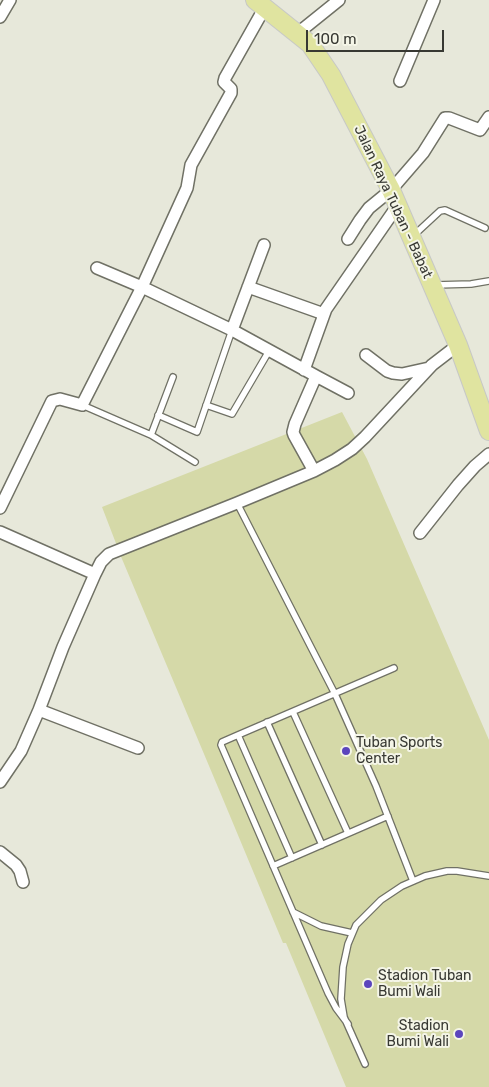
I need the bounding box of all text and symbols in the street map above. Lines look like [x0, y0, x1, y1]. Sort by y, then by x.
scale bar [309, 20, 446, 52]
text: 100 m [314, 30, 356, 48]
street label: Jalan Raya Tuban - Babat [350, 123, 436, 281]
place label: Tuban Sports Center [356, 735, 442, 768]
marker: Tuban Sports Center [340, 745, 352, 757]
place label: Stadion Tuban Bumi Wali [378, 968, 472, 1000]
marker: Stadion Tuban Bumi Wali [362, 978, 374, 990]
place label: Stadion Bumi Wali [387, 1018, 449, 1050]
marker: Stadion Bumi Wali [453, 1028, 465, 1040]

